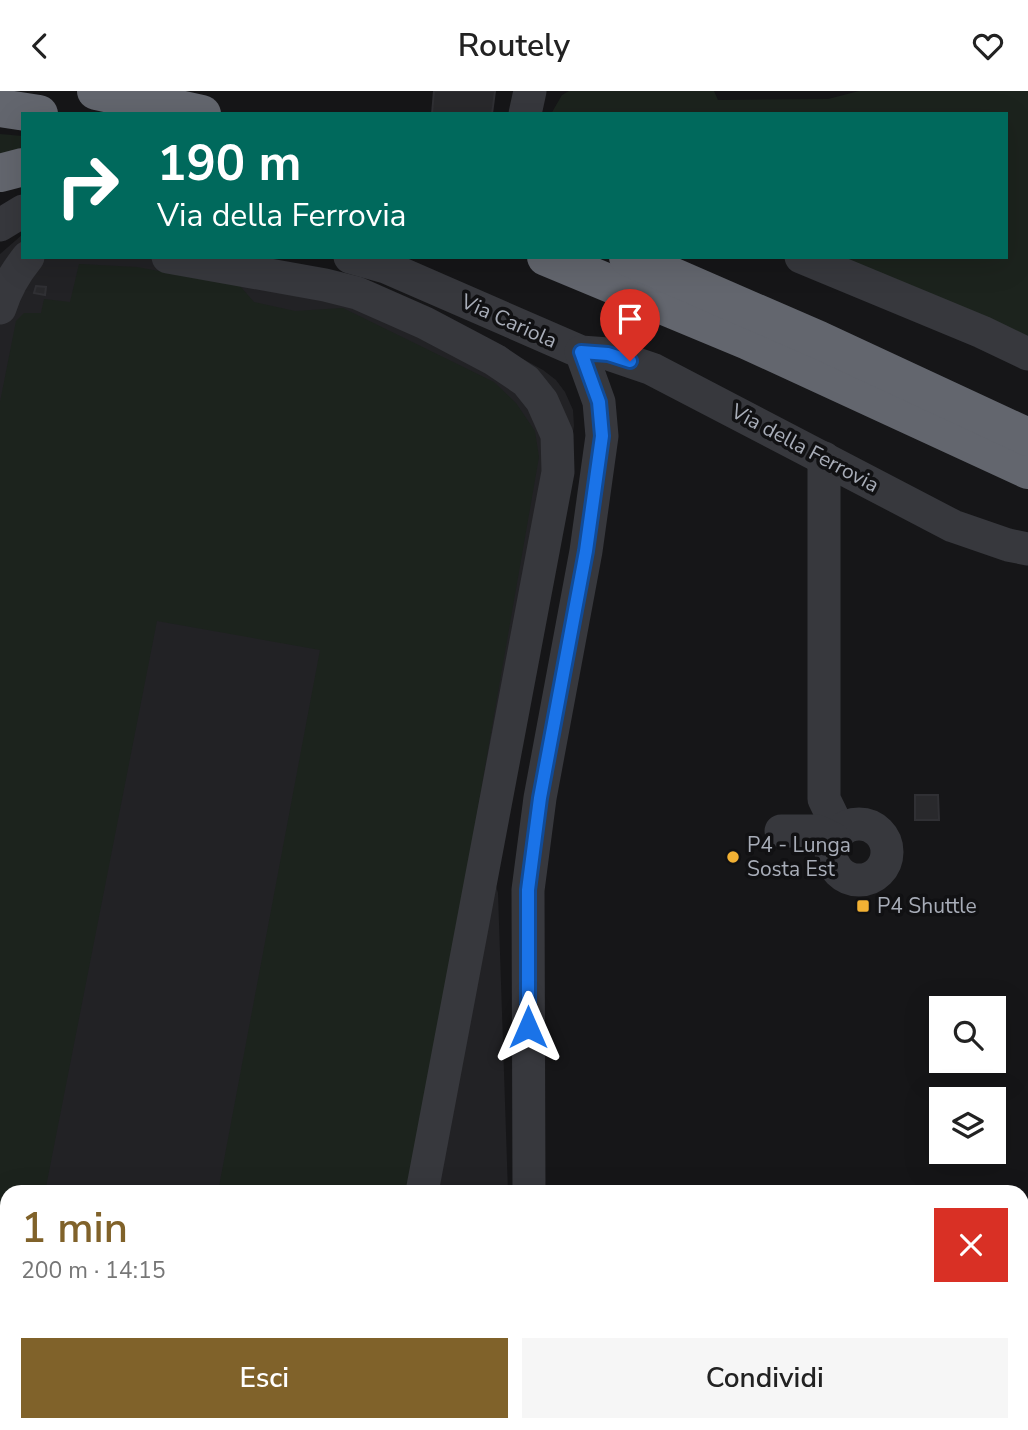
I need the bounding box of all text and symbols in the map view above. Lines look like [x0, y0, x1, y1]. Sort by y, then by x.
text: Routely [458, 24, 570, 67]
icon: back [21, 27, 59, 65]
icon: heart [969, 27, 1007, 65]
text: 190 m [157, 130, 301, 197]
icon: right [42, 140, 133, 231]
text: Via della Ferrovia [157, 194, 407, 237]
street label: Via Cariola [456, 287, 561, 355]
pin [600, 289, 660, 361]
icon: arrive [611, 300, 649, 338]
street label: Via della Ferrovia [725, 397, 884, 499]
place label: P4 - Lunga Sosta Est [747, 831, 851, 883]
marker: P4 - Lunga Sosta Est [725, 849, 741, 865]
place label: P4 Shuttle [877, 892, 977, 920]
marker: P4 Shuttle [855, 898, 871, 914]
position arrow [491, 990, 565, 1064]
map controls [929, 996, 1006, 1164]
button: search [929, 996, 1006, 1073]
button: layers [929, 1087, 1006, 1164]
text: 1 min [21, 1200, 128, 1257]
button: close [934, 1208, 1008, 1282]
text: 200 m · 14:15 [21, 1255, 166, 1286]
button: Esci [21, 1338, 508, 1418]
button: Condividi [522, 1338, 1008, 1418]

